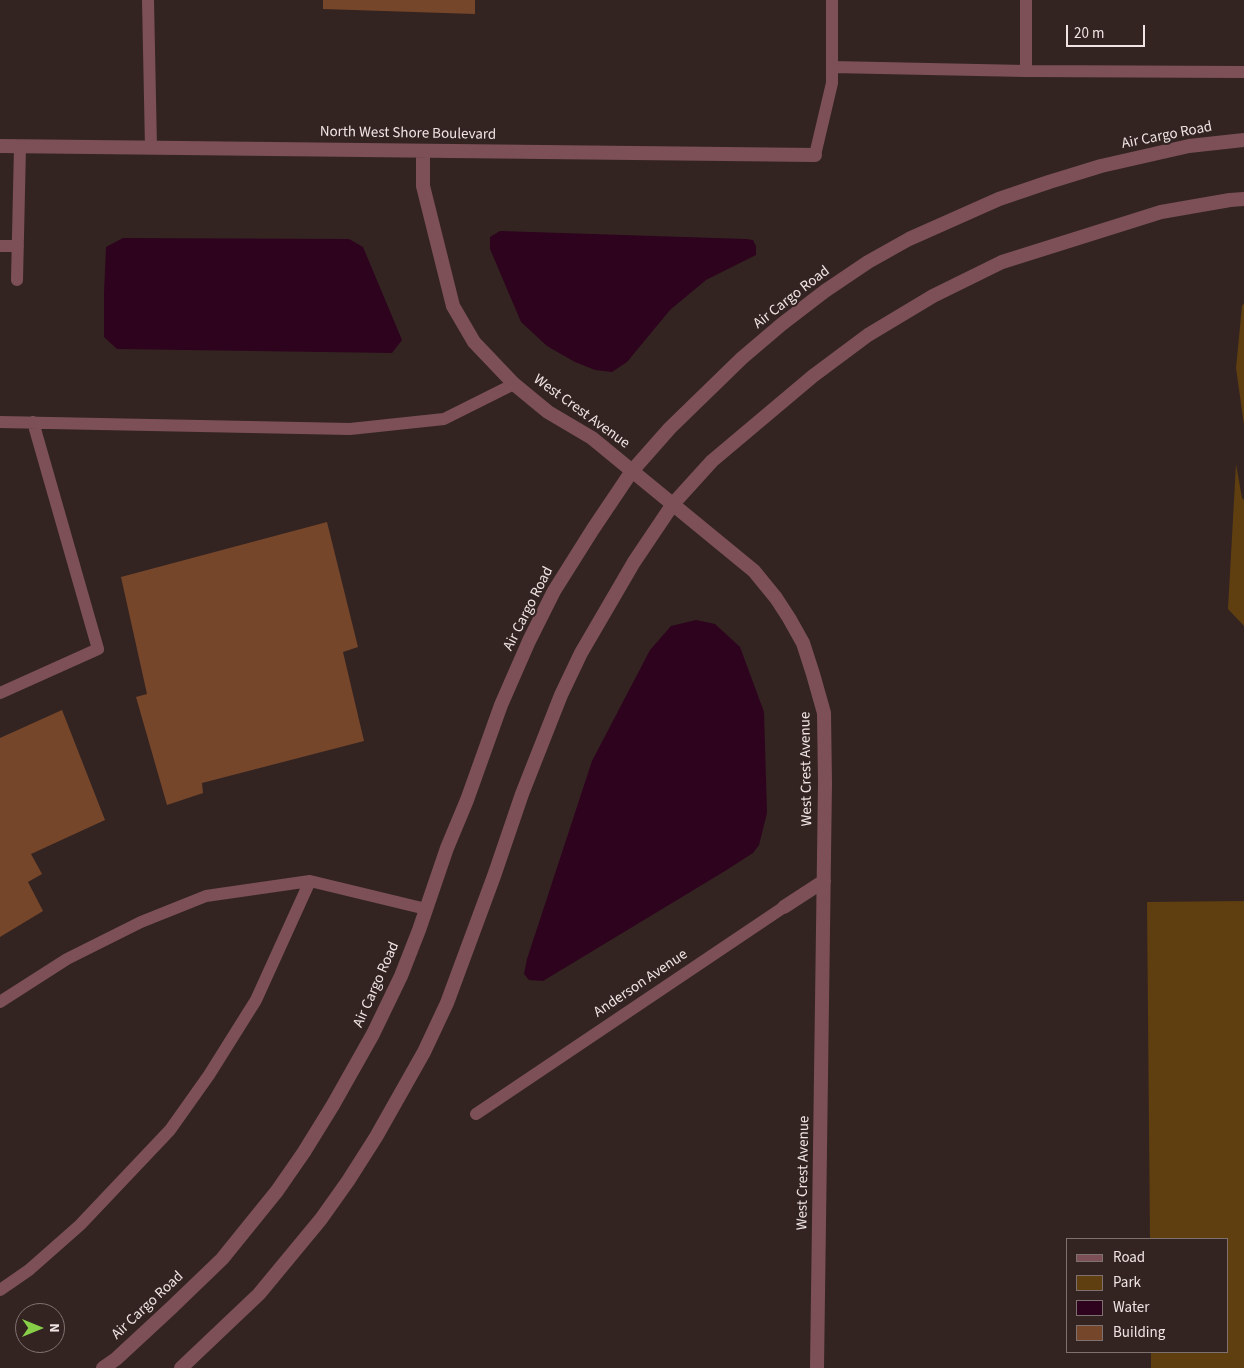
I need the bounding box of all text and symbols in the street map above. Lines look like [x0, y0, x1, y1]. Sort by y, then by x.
scale bar [1069, 15, 1148, 47]
text: 20 m [1074, 23, 1104, 44]
street label: Air Cargo Road [1120, 118, 1214, 154]
street label: North West Shore Boulevard [320, 123, 496, 145]
street label: Air Cargo Road [750, 263, 834, 333]
street label: West Crest Avenue [529, 371, 633, 453]
street label: Air Cargo Road [500, 564, 558, 654]
street label: West Crest Avenue [797, 712, 817, 826]
street label: Air Cargo Road [350, 939, 404, 1031]
street label: Anderson Avenue [591, 946, 691, 1022]
street label: West Crest Avenue [794, 1116, 814, 1230]
legend [1066, 1238, 1229, 1353]
text: Road [1113, 1247, 1145, 1268]
street label: Air Cargo Road [108, 1268, 188, 1344]
text: Park [1113, 1272, 1141, 1293]
text: Water [1113, 1297, 1149, 1318]
north arrow [15, 1303, 65, 1353]
text: Building [1113, 1322, 1165, 1343]
text: N [44, 1323, 64, 1333]

